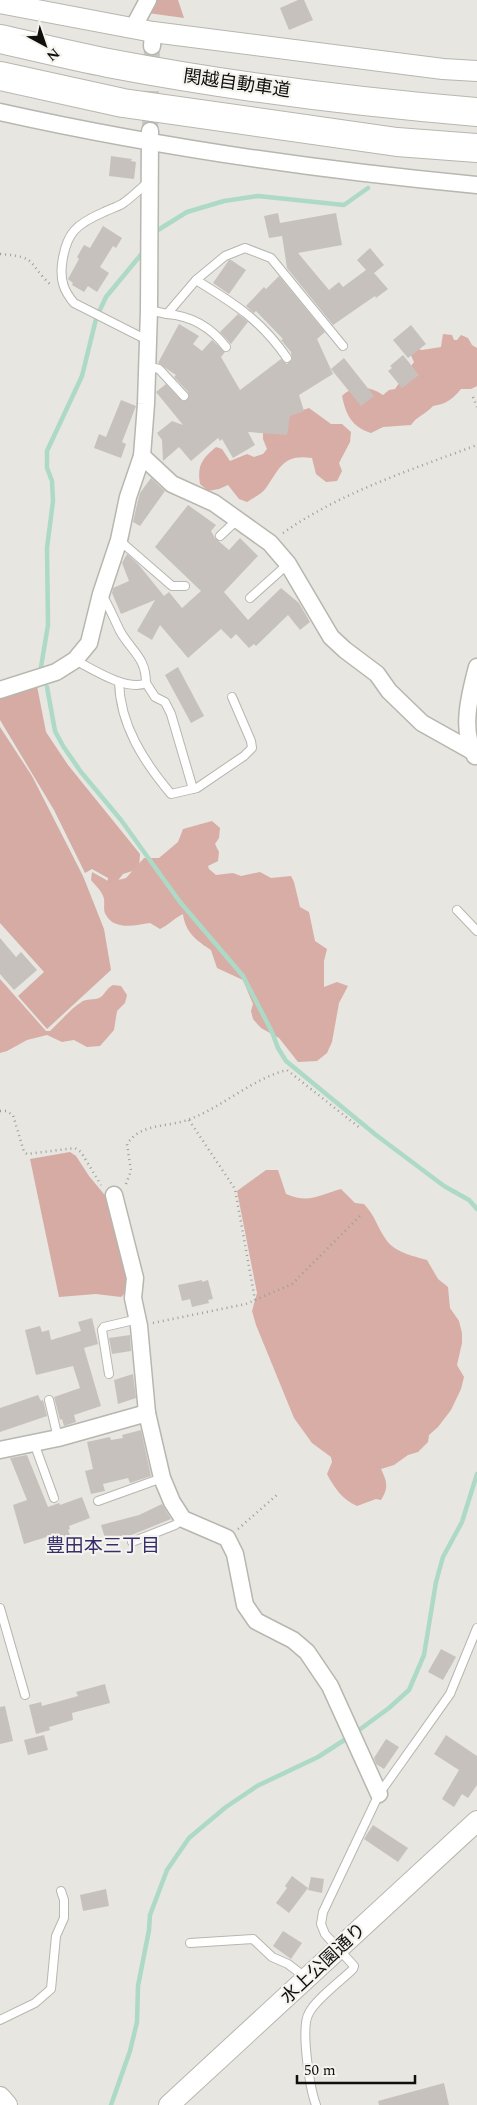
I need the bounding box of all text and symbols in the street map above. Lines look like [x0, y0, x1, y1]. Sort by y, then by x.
north arrow [20, 20, 70, 70]
text: N [42, 43, 64, 66]
street label: 関越自動車道 [182, 63, 292, 104]
district label: 豊田本三丁目 [46, 1532, 160, 1561]
street label: 水上公園通り [275, 1917, 372, 2010]
scale bar [297, 2052, 414, 2084]
text: 50 m [304, 2059, 336, 2082]

